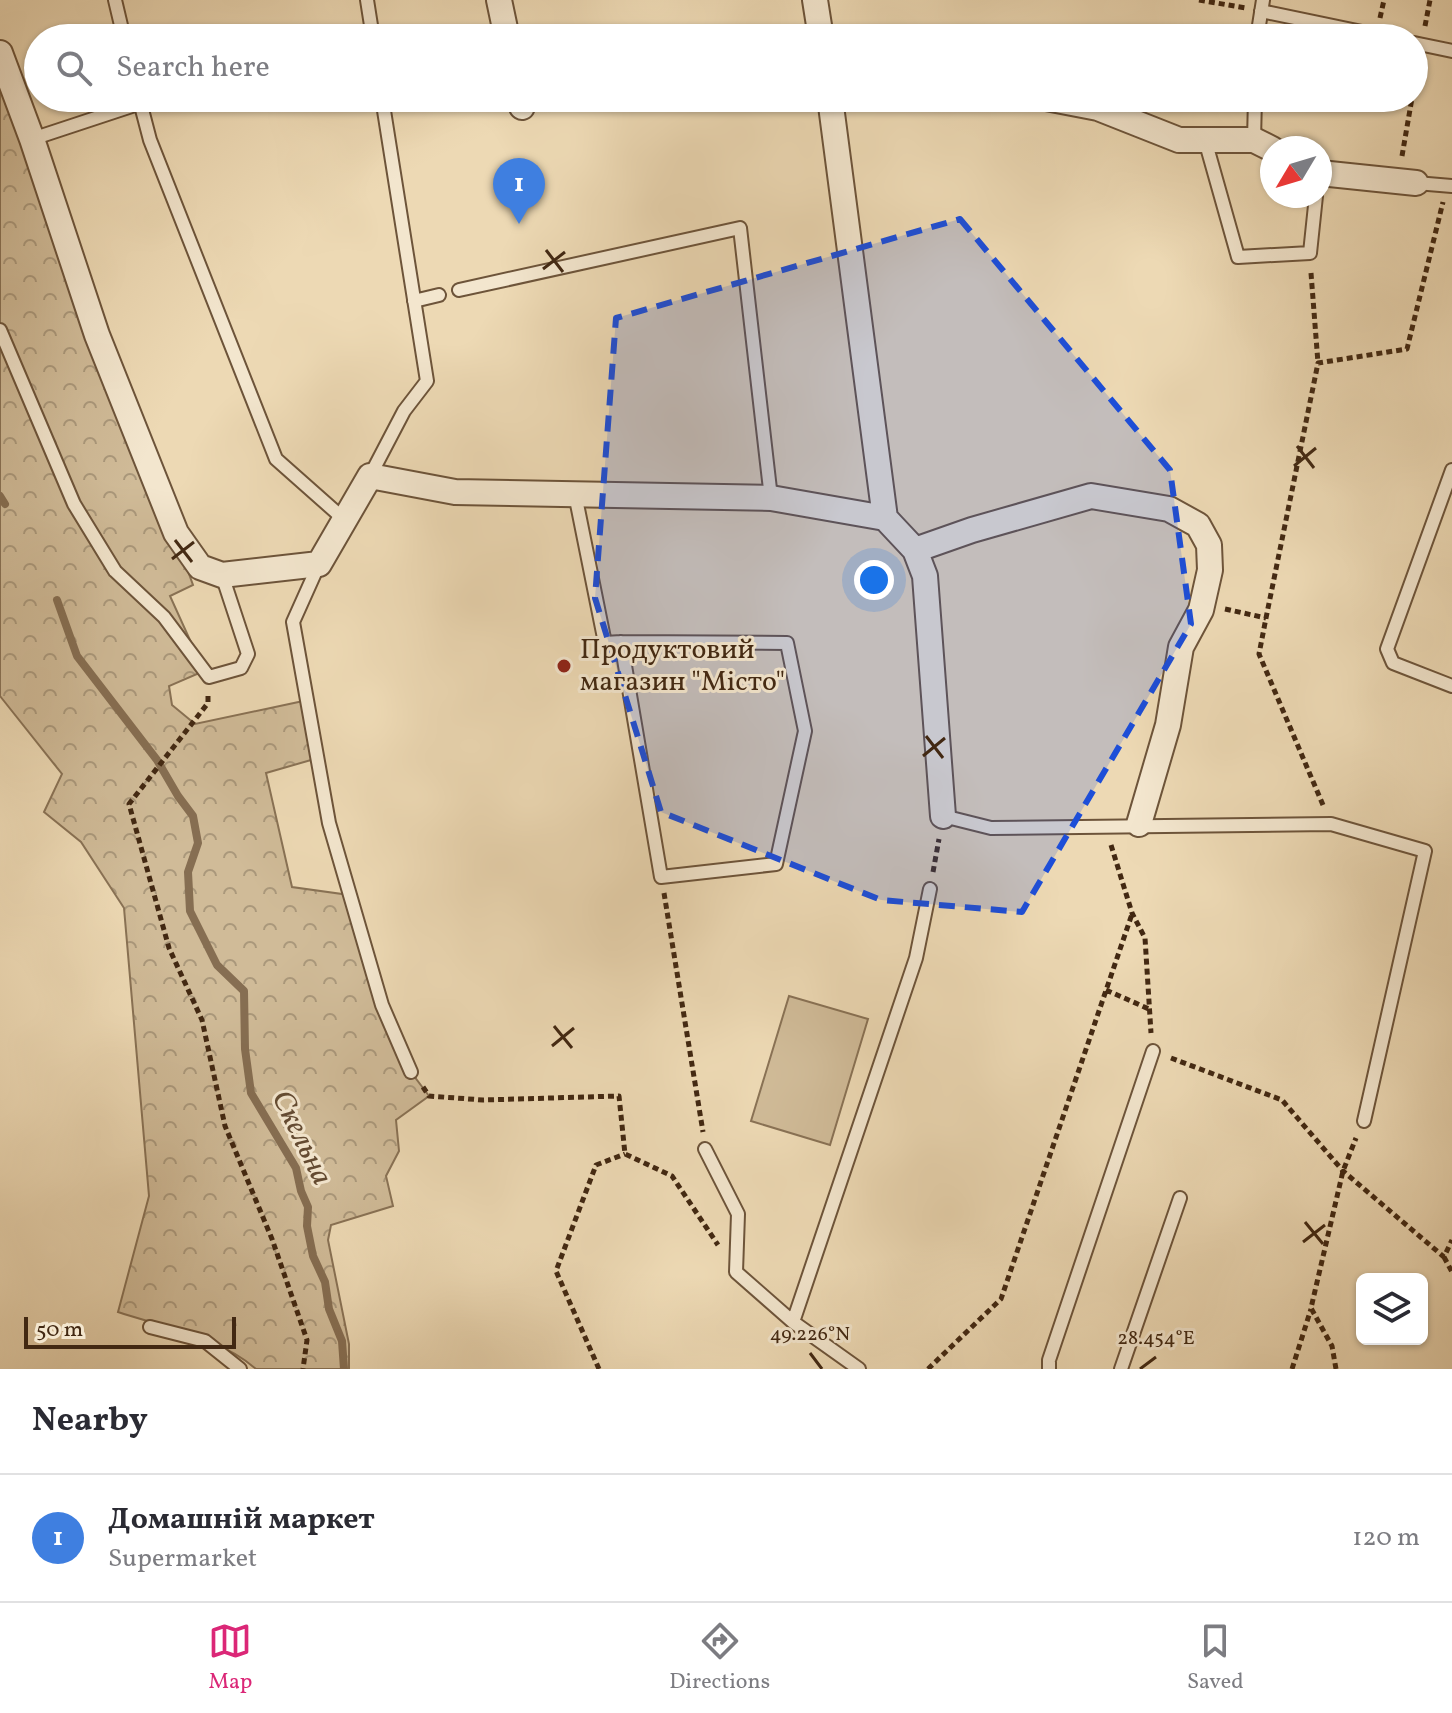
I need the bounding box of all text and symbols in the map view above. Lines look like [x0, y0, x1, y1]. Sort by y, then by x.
search box [24, 24, 1428, 112]
icon: search [52, 46, 96, 90]
text: Search here [116, 47, 270, 89]
north arrow [1260, 136, 1332, 208]
pin: 1 [493, 158, 545, 224]
your location [854, 560, 894, 600]
place label: Продуктовий магазин "Місто" [580, 631, 785, 702]
marker: Продуктовий магазин "Місто" [555, 657, 573, 675]
water label: Скельна [260, 1084, 342, 1192]
map controls [1356, 1273, 1428, 1345]
button: layers [1356, 1273, 1428, 1345]
scale bar [24, 1313, 236, 1349]
text: 50 m [36, 1315, 83, 1346]
text: 49.226°N [770, 1321, 850, 1349]
text: 28.454°E [1117, 1325, 1195, 1353]
text: Nearby [32, 1398, 148, 1445]
text: Домашній маркет [108, 1499, 375, 1541]
text: 1 [53, 1520, 63, 1556]
text: 120 m [1352, 1520, 1420, 1556]
text: Supermarket [108, 1541, 257, 1577]
tab: Map [208, 1619, 252, 1698]
tab: Directions [669, 1619, 770, 1698]
tab: Saved [1187, 1619, 1244, 1698]

